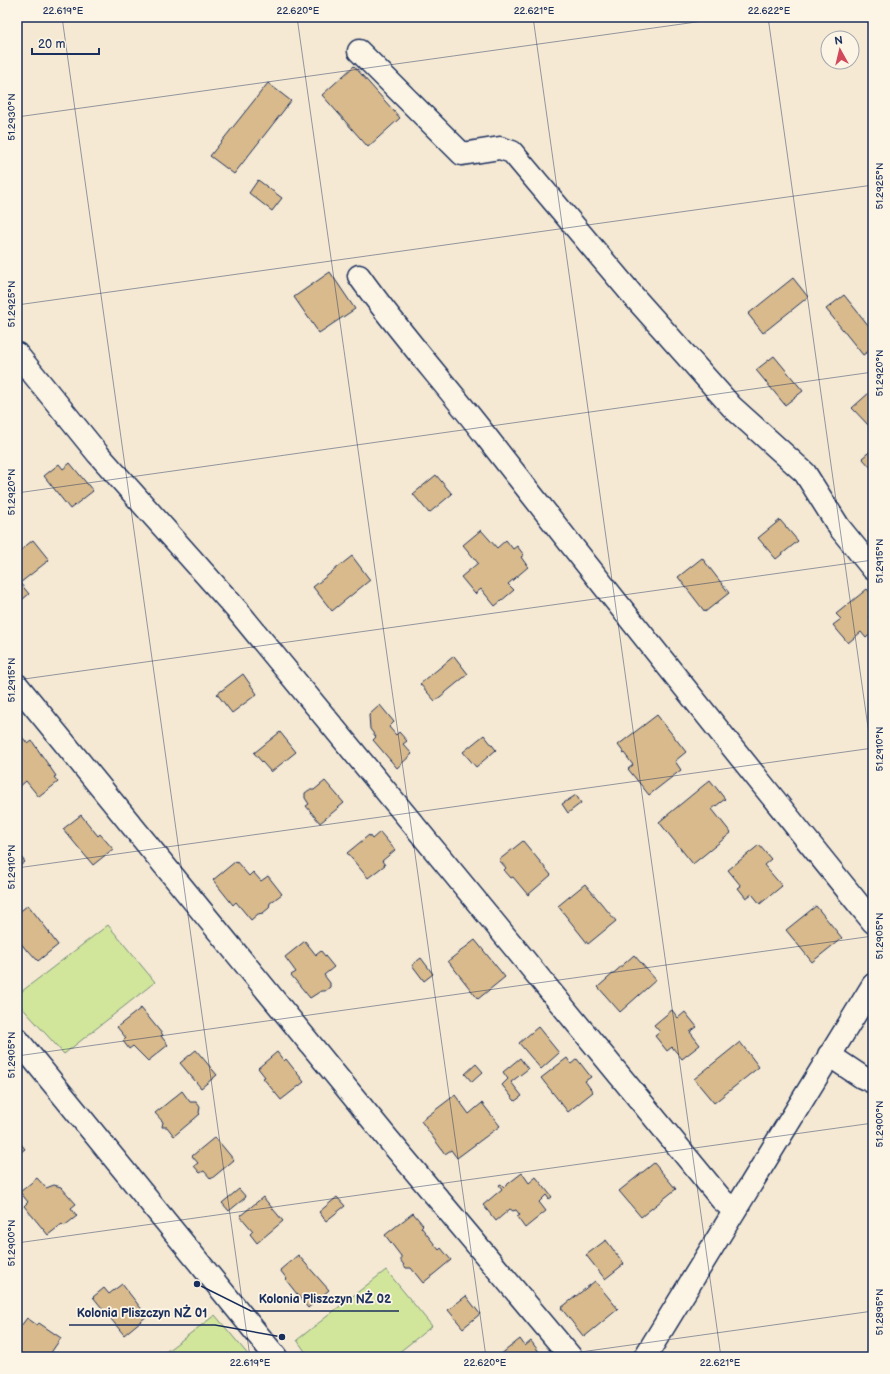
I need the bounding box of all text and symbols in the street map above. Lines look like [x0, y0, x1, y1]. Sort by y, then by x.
text: 22.619°E [43, 5, 84, 17]
text: 22.620°E [277, 5, 320, 17]
text: 22.621°E [514, 5, 555, 17]
text: 22.622°E [748, 5, 791, 17]
scale bar [32, 30, 99, 56]
north arrow [820, 30, 860, 70]
text: N [834, 34, 844, 48]
text: 20 m [38, 37, 65, 52]
text: 51.2930°N [6, 93, 18, 141]
text: 51.2925°N [874, 163, 886, 209]
text: 51.2925°N [6, 281, 18, 327]
text: 51.2920°N [874, 349, 886, 397]
text: 51.2920°N [6, 468, 18, 516]
text: 51.2915°N [874, 539, 886, 583]
text: 51.2915°N [6, 658, 18, 702]
text: 51.2910°N [874, 726, 886, 772]
text: 51.2910°N [6, 844, 18, 890]
text: 51.2905°N [874, 913, 886, 959]
text: 51.2905°N [6, 1032, 18, 1078]
text: 51.2900°N [874, 1100, 886, 1148]
text: 51.2900°N [6, 1219, 18, 1267]
callout: Kolonia Pliszczyn NŻ 02 [251, 1287, 399, 1311]
text: 51.2895°N [874, 1289, 886, 1335]
text: Kolonia Pliszczyn NŻ 02 [259, 1290, 392, 1307]
callout: Kolonia Pliszczyn NŻ 01 [69, 1301, 215, 1325]
text: Kolonia Pliszczyn NŻ 01 [77, 1304, 207, 1321]
text: 22.619°E [230, 1357, 271, 1369]
text: 22.620°E [464, 1357, 507, 1369]
text: 22.621°E [700, 1357, 741, 1369]

